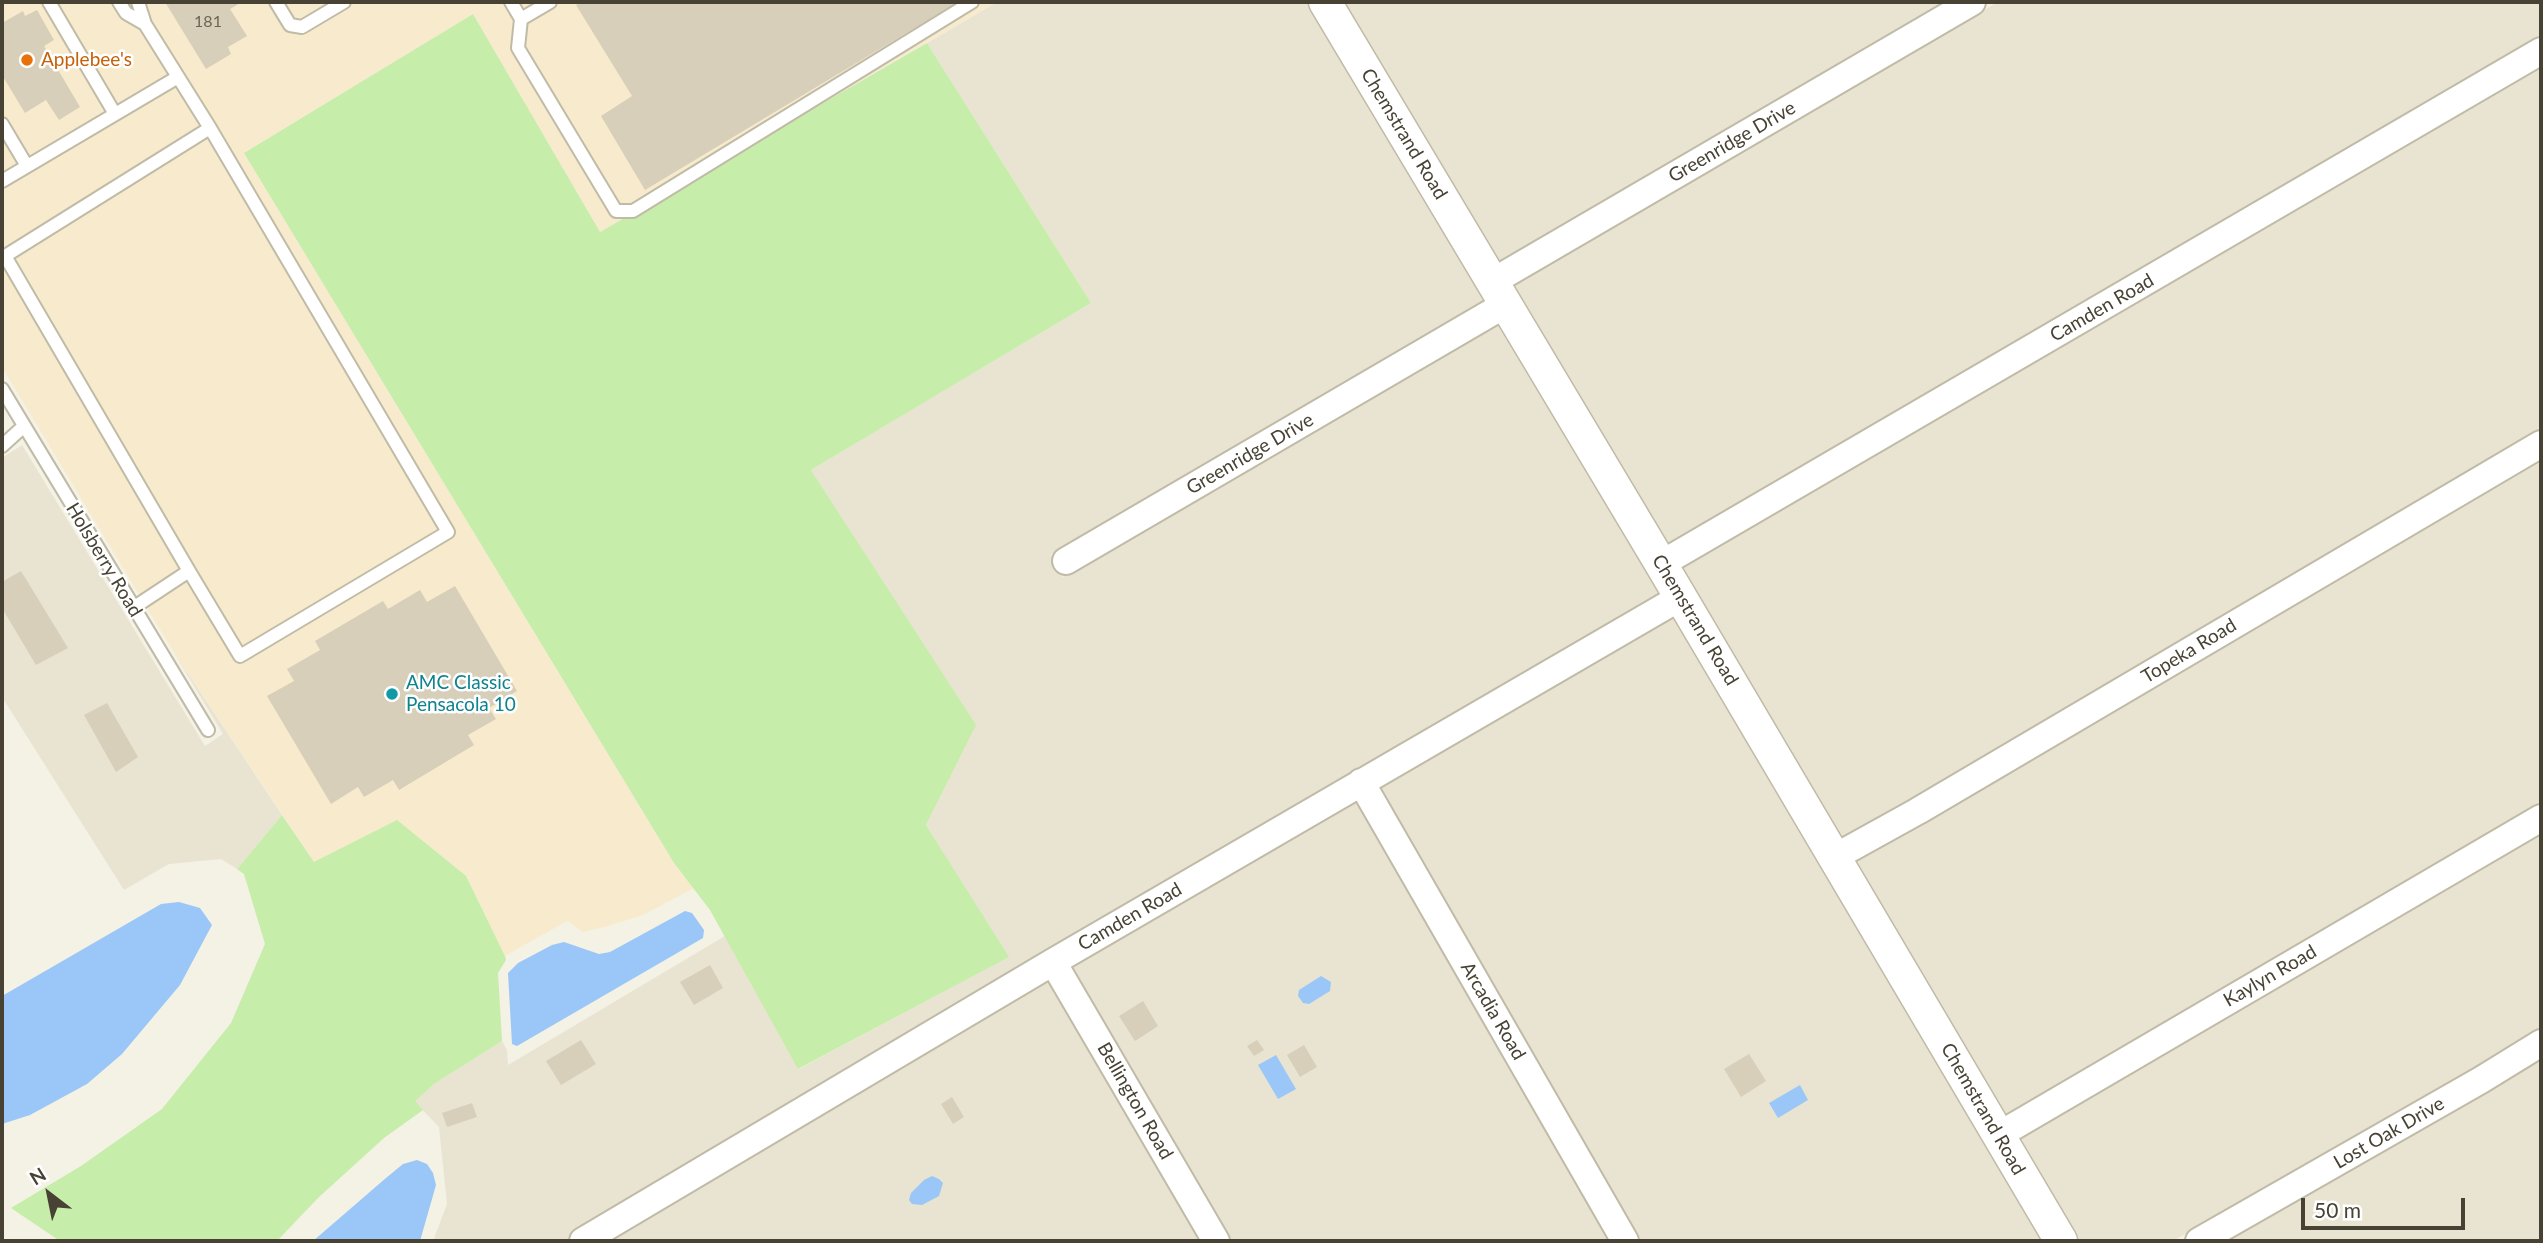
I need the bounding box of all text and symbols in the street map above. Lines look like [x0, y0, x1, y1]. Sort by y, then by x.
house number: 181 [194, 12, 222, 32]
place label: Applebee's [41, 49, 132, 71]
marker: Applebee's [19, 52, 35, 68]
street label: Chemstrand Road [1356, 65, 1452, 203]
street label: Greenridge Drive [1664, 96, 1800, 188]
street label: Camden Road [2046, 269, 2158, 347]
street label: Greenridge Drive [1182, 408, 1318, 500]
street label: Holsberry Road [61, 499, 147, 621]
street label: Chemstrand Road [1647, 551, 1743, 689]
street label: Topeka Road [2138, 614, 2240, 688]
place label: AMC Classic Pensacola 10 [406, 672, 516, 716]
marker: AMC Classic Pensacola 10 [384, 686, 400, 702]
street label: Camden Road [1074, 878, 1186, 956]
street label: Kaylyn Road [2220, 940, 2320, 1012]
street label: Arcadia Road [1456, 958, 1530, 1064]
street label: Bellington Road [1092, 1038, 1178, 1164]
street label: Chemstrand Road [1936, 1039, 2030, 1179]
street label: Lost Oak Drive [2330, 1092, 2448, 1174]
north arrow [14, 1159, 84, 1229]
text: N [25, 1162, 50, 1189]
scale bar [2305, 1184, 2470, 1228]
text: 50 m [2314, 1197, 2361, 1222]

